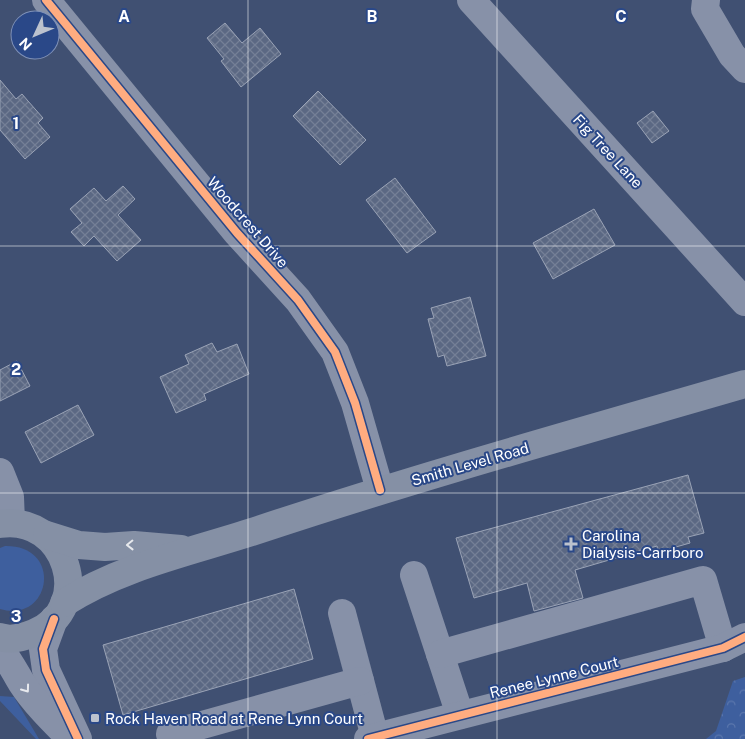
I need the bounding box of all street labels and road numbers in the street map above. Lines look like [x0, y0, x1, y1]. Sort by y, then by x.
street label: Fig Tree Lane [570, 111, 646, 191]
street label: Woodcrest Drive [204, 173, 292, 271]
street label: Smith Level Road [409, 439, 531, 489]
street label: Renee Lynne Court [488, 653, 620, 701]

